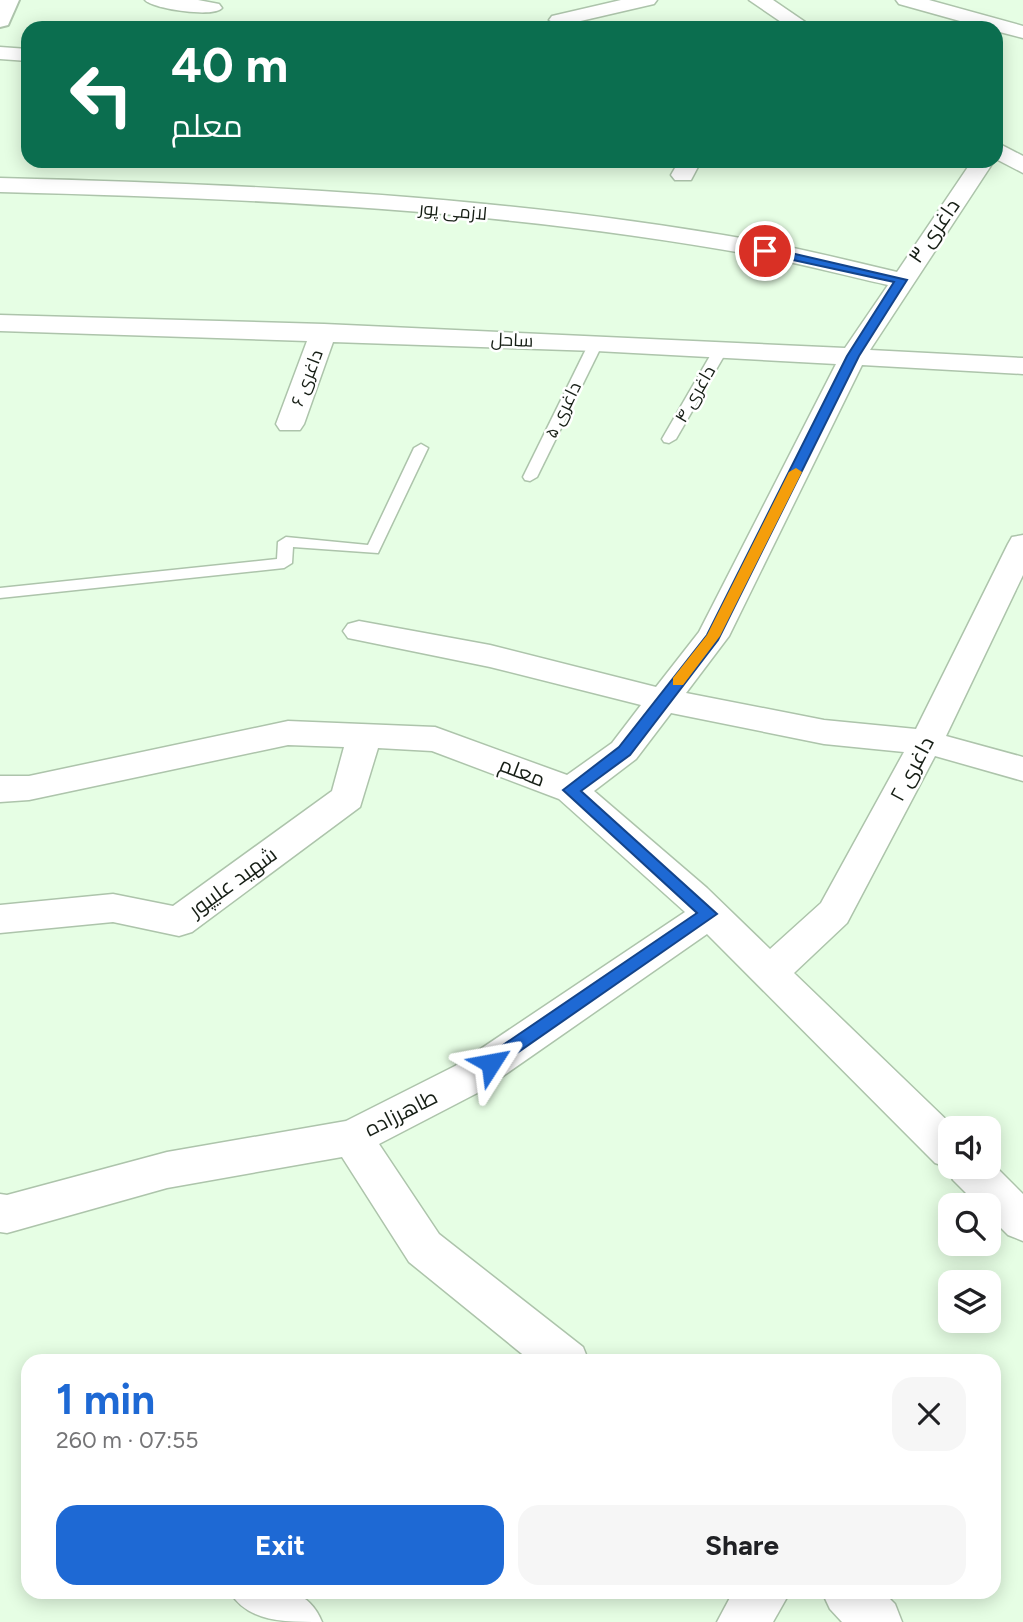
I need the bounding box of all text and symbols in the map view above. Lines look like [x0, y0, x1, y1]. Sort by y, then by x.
text: 40 m [171, 35, 288, 94]
icon: left [56, 49, 147, 140]
text: معلم [171, 107, 243, 145]
street label: داغری ۳ [902, 194, 966, 268]
street label: لازمی پور [417, 197, 488, 226]
pin [735, 221, 795, 281]
icon: arrive [746, 232, 784, 270]
street label: ساحل [490, 328, 534, 352]
street label: داغری ۶ [286, 347, 328, 409]
street label: داغری ۴ [670, 362, 720, 426]
street label: داغری ۵ [540, 378, 586, 442]
street label: داغری ۲ [884, 732, 940, 806]
street label: معلم [495, 751, 549, 794]
street label: شهید علیپور [183, 841, 282, 923]
position arrow [454, 1026, 528, 1100]
street label: طاهرزاده [360, 1084, 441, 1141]
map controls [938, 1116, 1001, 1333]
button: sound [938, 1116, 1001, 1179]
button: search [938, 1193, 1001, 1256]
button: layers [938, 1270, 1001, 1333]
text: 1 min [56, 1374, 155, 1425]
button: close [892, 1377, 966, 1451]
text: 260 m · 07:55 [56, 1426, 198, 1454]
button: Exit [56, 1505, 504, 1585]
button: Share [518, 1505, 966, 1585]

